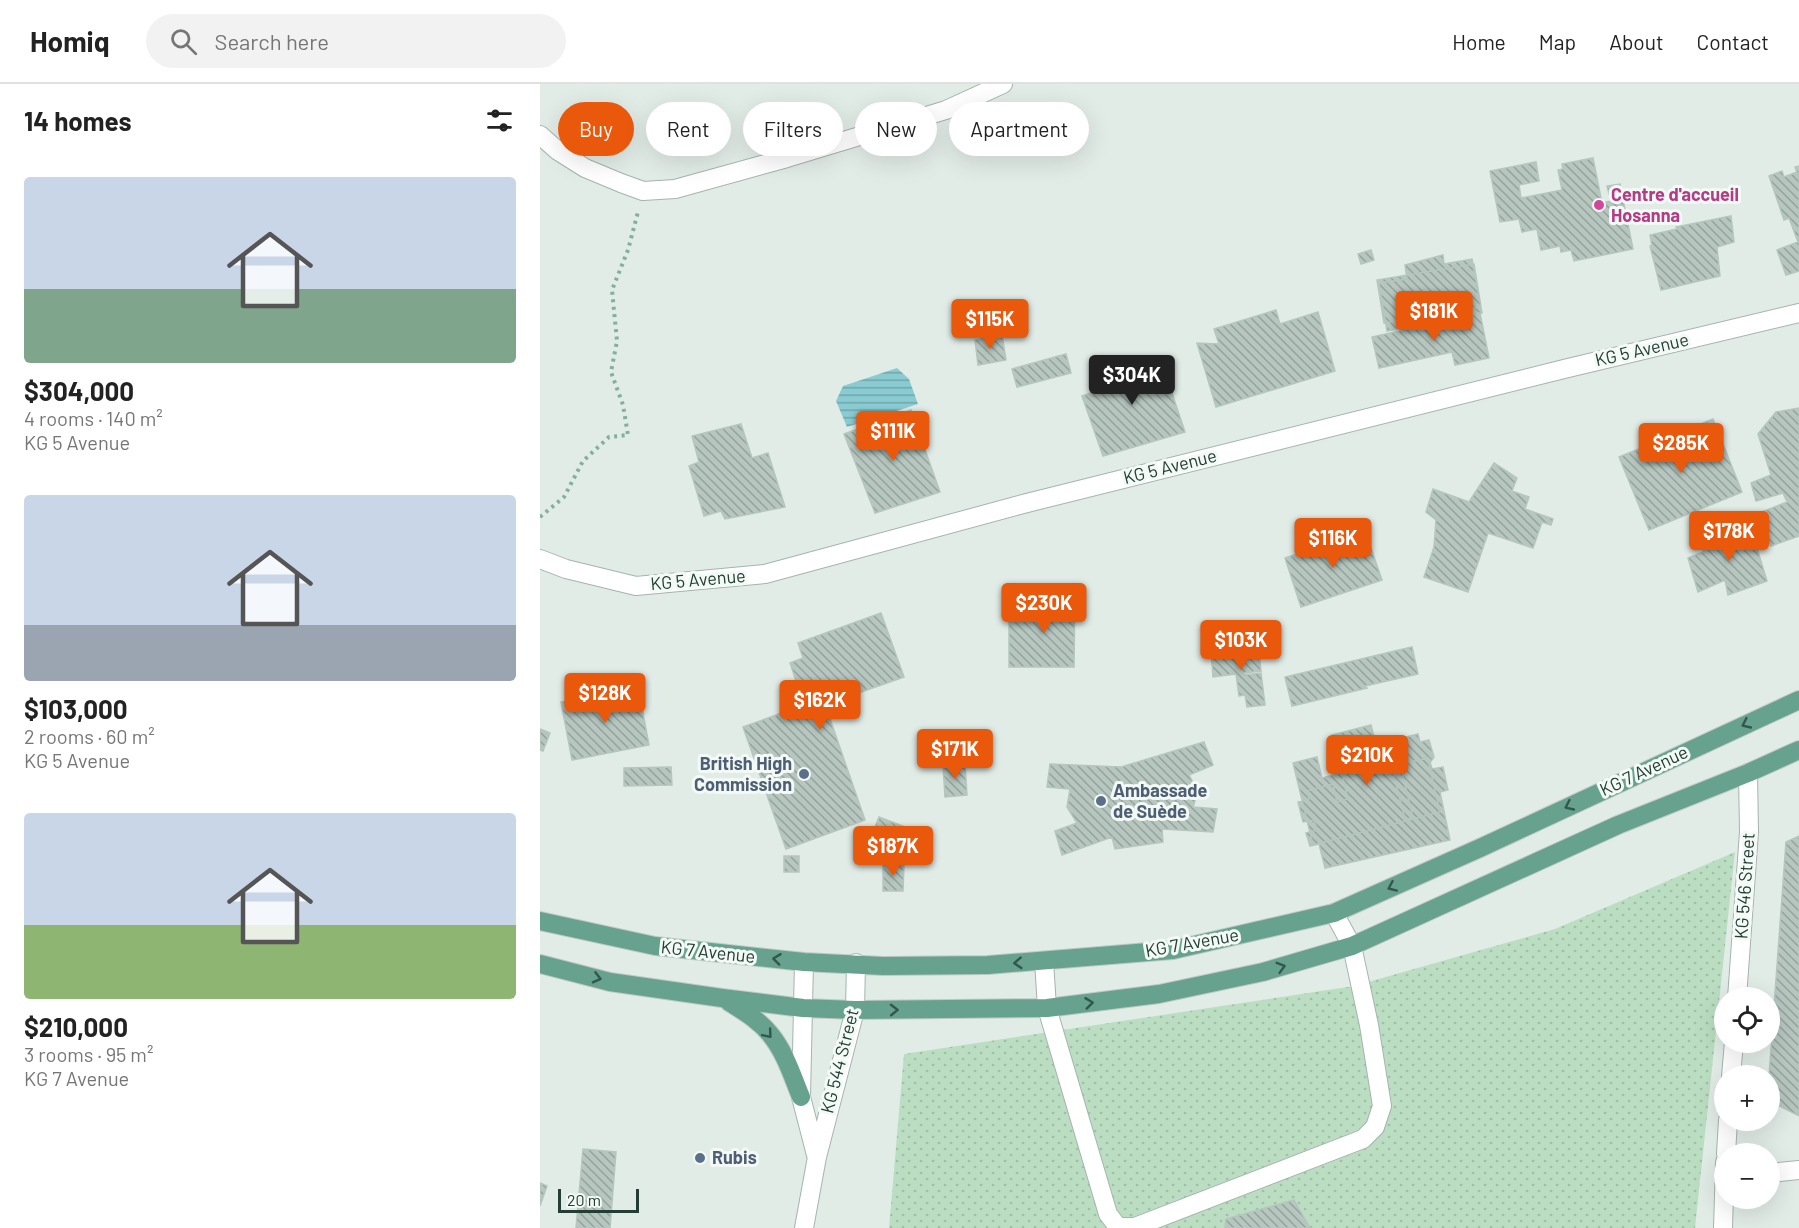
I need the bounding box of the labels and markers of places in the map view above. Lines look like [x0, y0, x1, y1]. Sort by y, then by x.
place label: Centre d'accueil Hosanna [1611, 183, 1739, 226]
marker: Centre d'accueil Hosanna [1592, 198, 1606, 212]
pin: $181K [1392, 291, 1476, 342]
pin: $115K [948, 299, 1032, 350]
pin: $304K [1090, 355, 1174, 406]
pin: $111K [851, 411, 935, 462]
pin: $285K [1639, 423, 1723, 474]
pin: $178K [1687, 511, 1771, 562]
pin: $116K [1291, 518, 1375, 569]
pin: $230K [1002, 583, 1086, 634]
pin: $103K [1199, 620, 1283, 671]
pin: $128K [563, 673, 647, 724]
pin: $162K [778, 680, 862, 731]
pin: $171K [913, 729, 997, 780]
pin: $210K [1325, 735, 1409, 786]
place label: British High Commission [694, 752, 792, 795]
marker: British High Commission [797, 767, 811, 781]
place label: Ambassade de Suède [1113, 779, 1207, 822]
marker: Ambassade de Suède [1094, 794, 1108, 808]
pin: $187K [851, 826, 935, 877]
place label: Rubis [712, 1146, 757, 1168]
marker: Rubis [693, 1151, 707, 1165]

